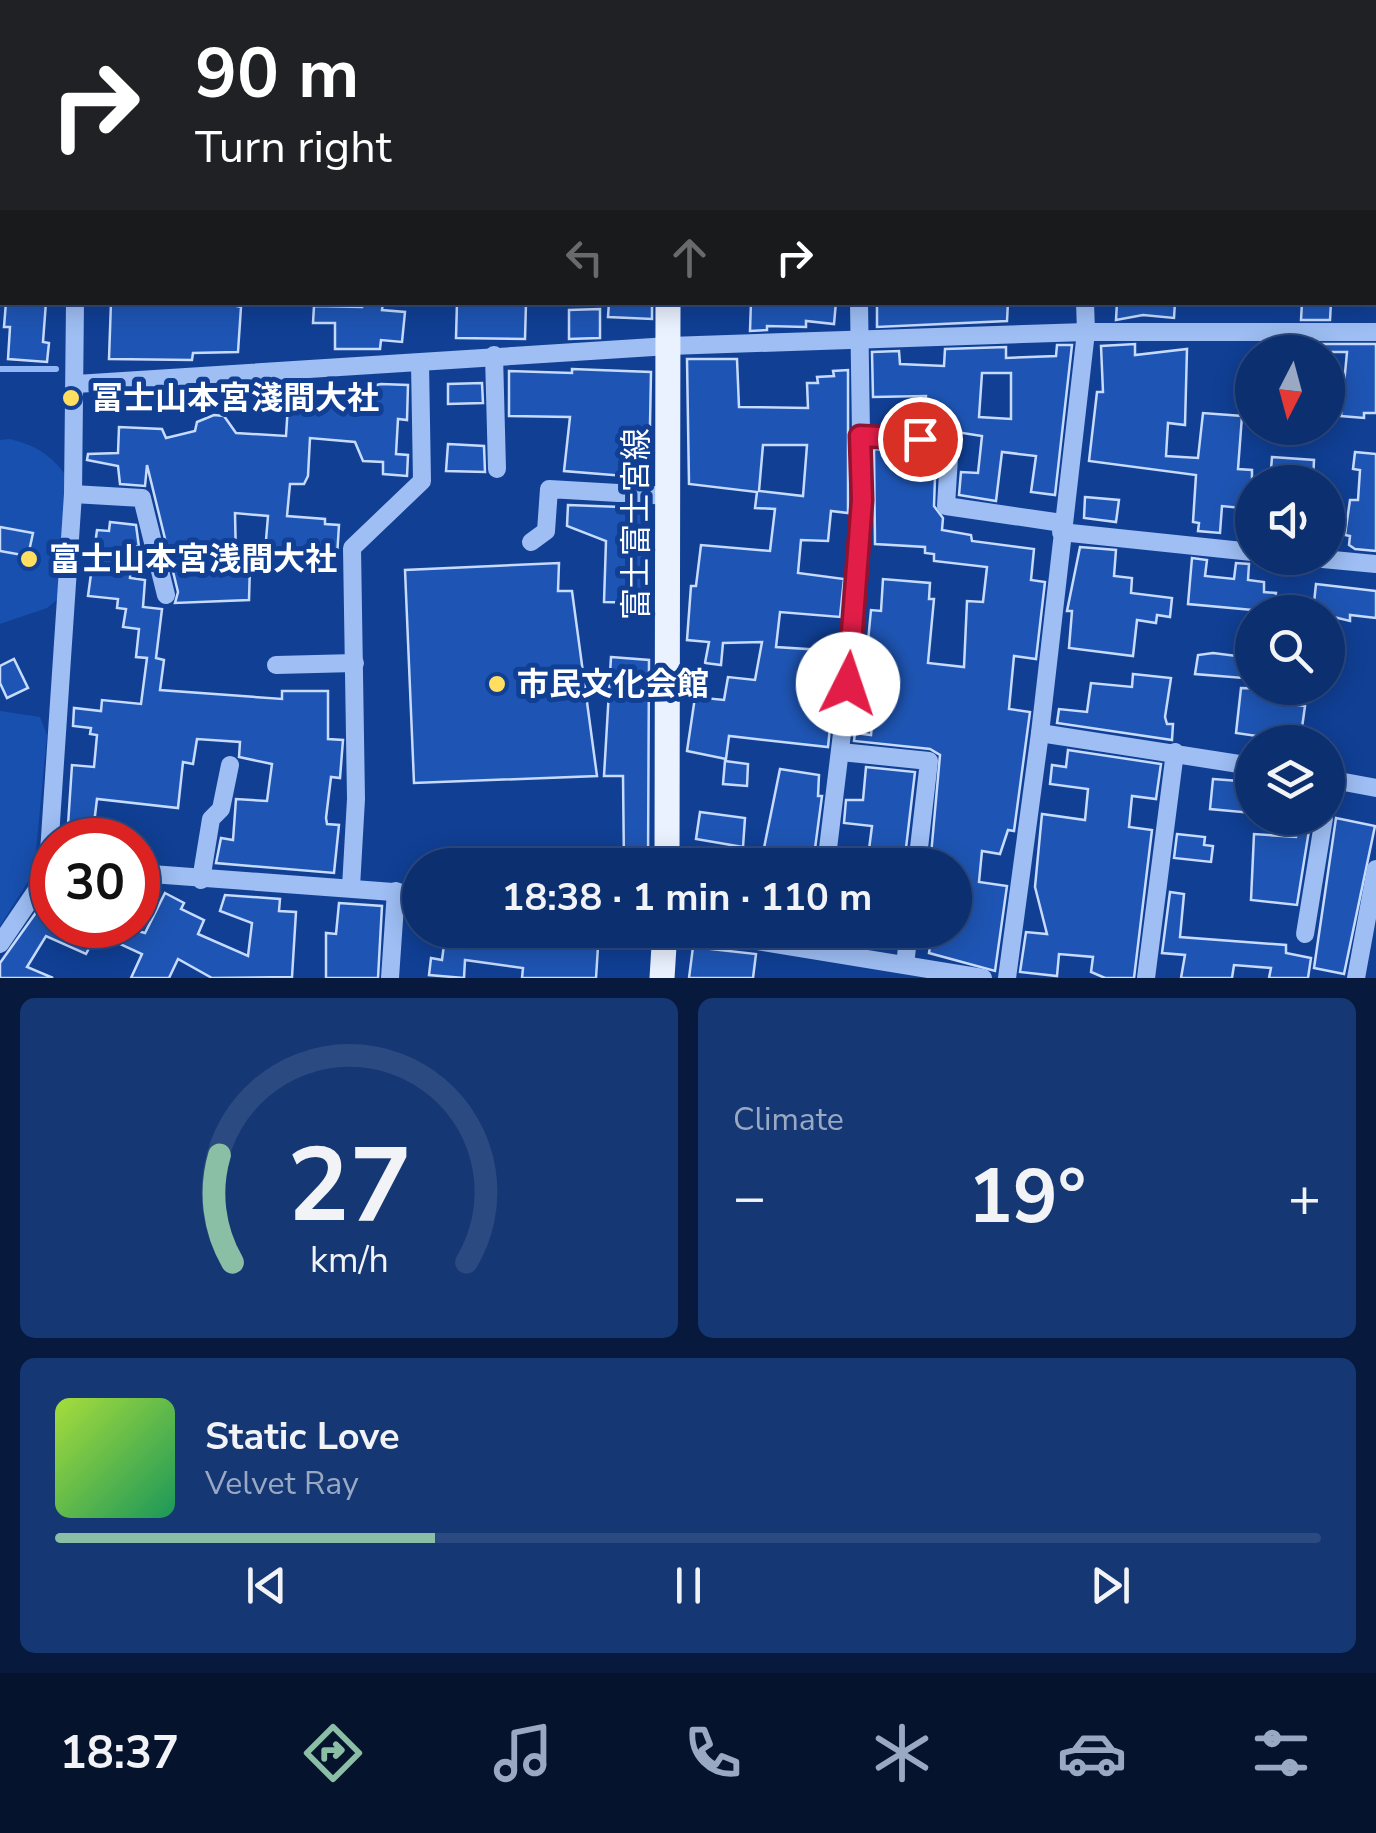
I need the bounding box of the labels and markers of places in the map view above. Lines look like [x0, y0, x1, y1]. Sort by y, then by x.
place label: 冨士山本宮淺間大社 [91, 377, 379, 420]
marker: 冨士山本宮淺間大社 [60, 387, 82, 409]
pin [878, 397, 963, 482]
place label: 富士山本宮浅間大社 [49, 538, 337, 581]
marker: 富士山本宮浅間大社 [18, 548, 40, 570]
place label: 市民文化会館 [517, 663, 709, 706]
marker: 市民文化会館 [486, 673, 508, 695]

